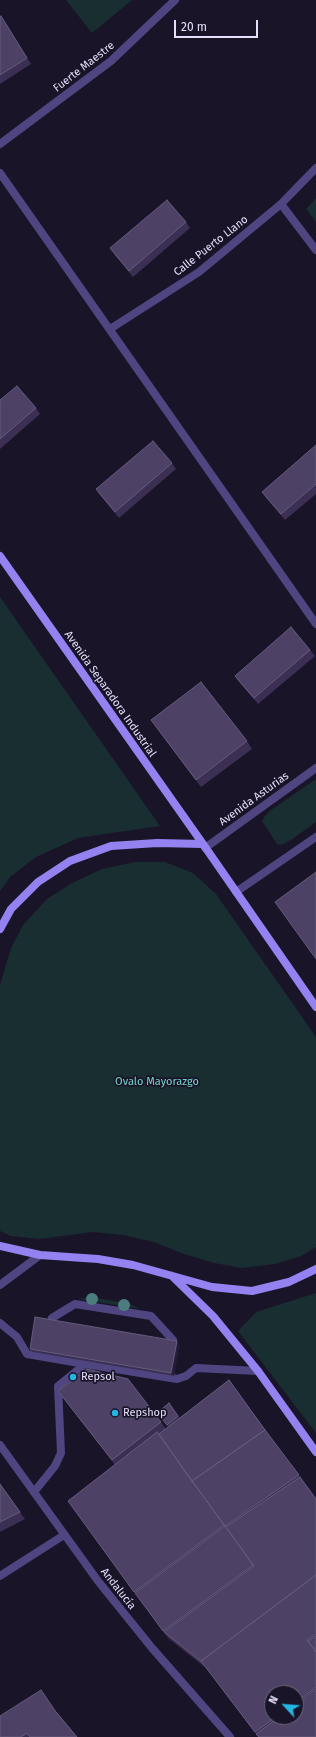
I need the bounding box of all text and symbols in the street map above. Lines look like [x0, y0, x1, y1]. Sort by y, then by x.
scale bar [176, 12, 260, 38]
text: 20 m [181, 20, 207, 34]
street label: Fuerte Maestre [51, 39, 117, 95]
street label: Calle Puerto Llano [171, 213, 251, 279]
street label: Avenida Separadora Industrial [61, 628, 159, 760]
street label: Avenida Asturias [217, 769, 291, 829]
park label: Ovalo Mayorazgo [115, 1075, 199, 1089]
place label: Repsol [81, 1370, 115, 1384]
marker: Repsol [68, 1372, 78, 1382]
place label: Repshop [123, 1406, 167, 1420]
marker: Repshop [110, 1408, 120, 1418]
street label: Andalucía [98, 1566, 138, 1612]
north arrow [264, 1685, 304, 1725]
text: N [266, 1694, 281, 1706]

